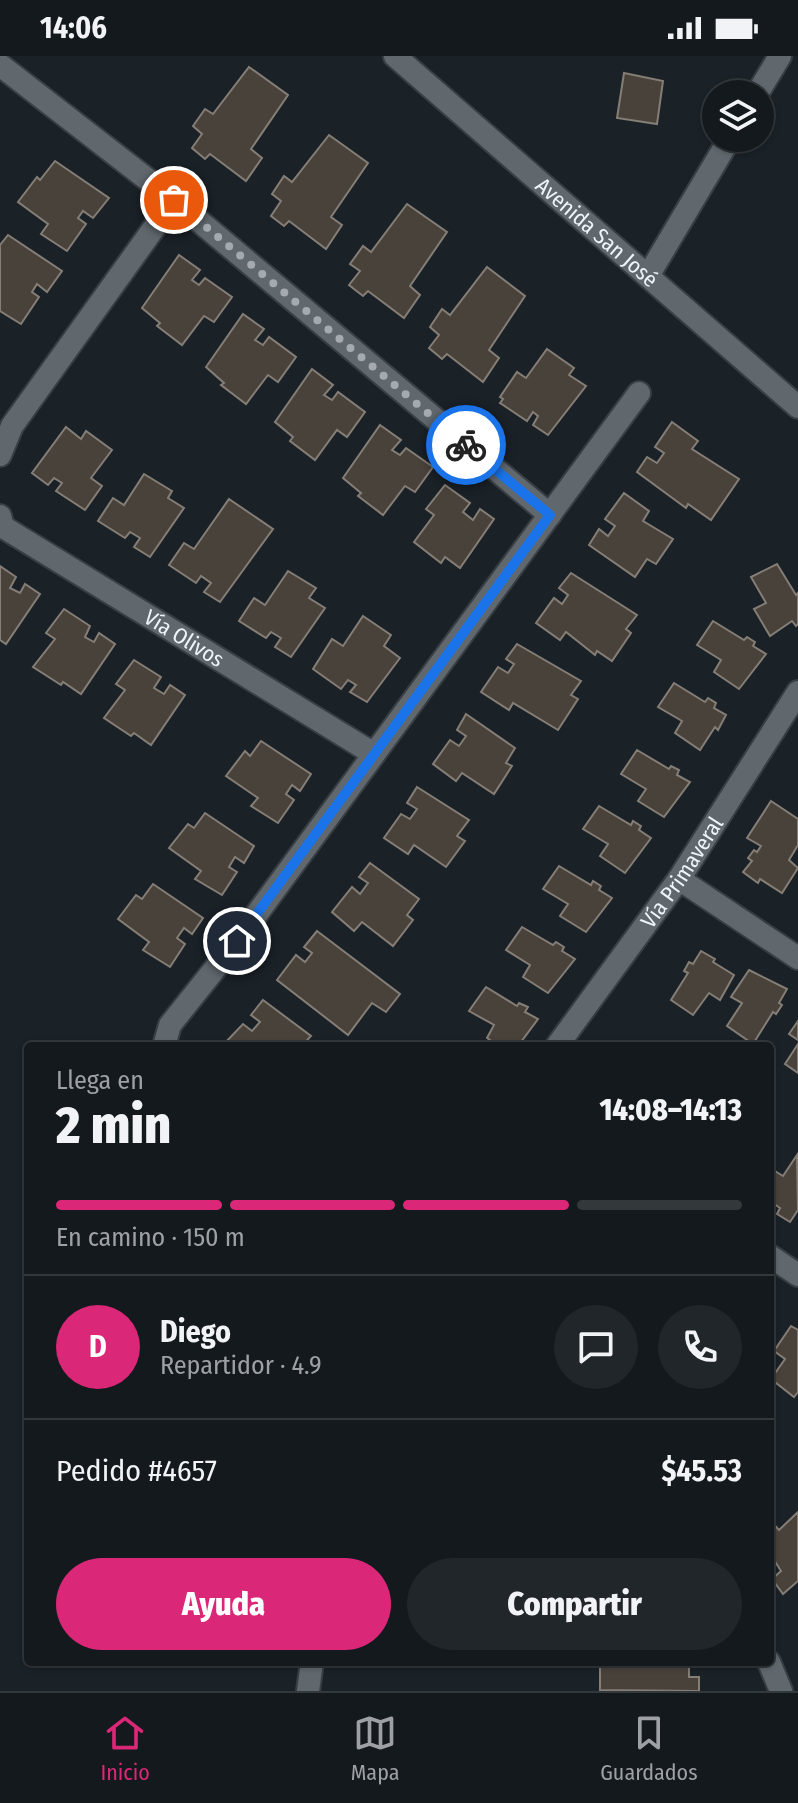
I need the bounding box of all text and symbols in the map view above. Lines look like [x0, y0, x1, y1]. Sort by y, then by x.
text: 14:06 [40, 10, 107, 46]
map controls [702, 80, 774, 152]
button: layers [702, 80, 774, 152]
pin [140, 166, 208, 234]
street label: Avenida San José [530, 171, 664, 293]
icon: bag [152, 178, 196, 222]
courier [426, 405, 506, 485]
icon: bike [444, 423, 488, 467]
street label: Vía Olivos [139, 603, 229, 673]
street label: Vía Primaveral [634, 811, 729, 933]
pin [203, 907, 271, 975]
icon: home [215, 919, 259, 963]
text: Llega en [56, 1065, 144, 1096]
text: 14:08–14:13 [599, 1092, 742, 1128]
text: 2 min [56, 1094, 171, 1157]
text: En camino · 150 m [56, 1222, 245, 1253]
button: chat [554, 1305, 638, 1389]
button: phone [658, 1305, 742, 1389]
text: Diego [160, 1314, 231, 1350]
text: D [89, 1329, 107, 1365]
text: Repartidor · 4.9 [160, 1350, 322, 1381]
text: Pedido #4657 [56, 1453, 217, 1489]
text: $45.53 [661, 1453, 742, 1489]
button: Ayuda [56, 1558, 391, 1650]
button: Compartir [407, 1558, 742, 1650]
tab: Inicio [100, 1711, 150, 1786]
tab: Mapa [351, 1711, 399, 1786]
tab: Guardados [600, 1711, 698, 1786]

